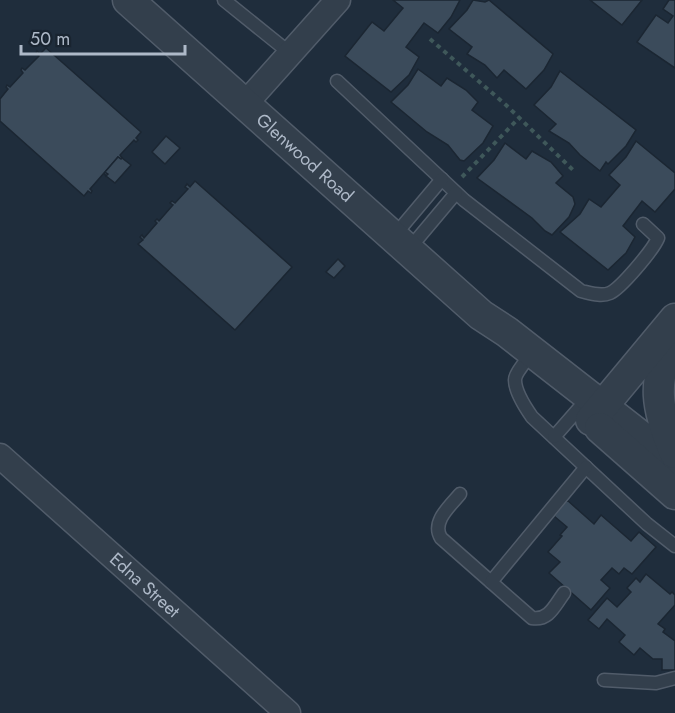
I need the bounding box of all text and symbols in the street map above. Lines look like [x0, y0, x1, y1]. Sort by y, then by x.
scale bar [21, 18, 184, 56]
text: 50 m [30, 26, 70, 52]
street label: Glenwood Road [250, 107, 359, 208]
street label: Edna Street [104, 547, 186, 624]

